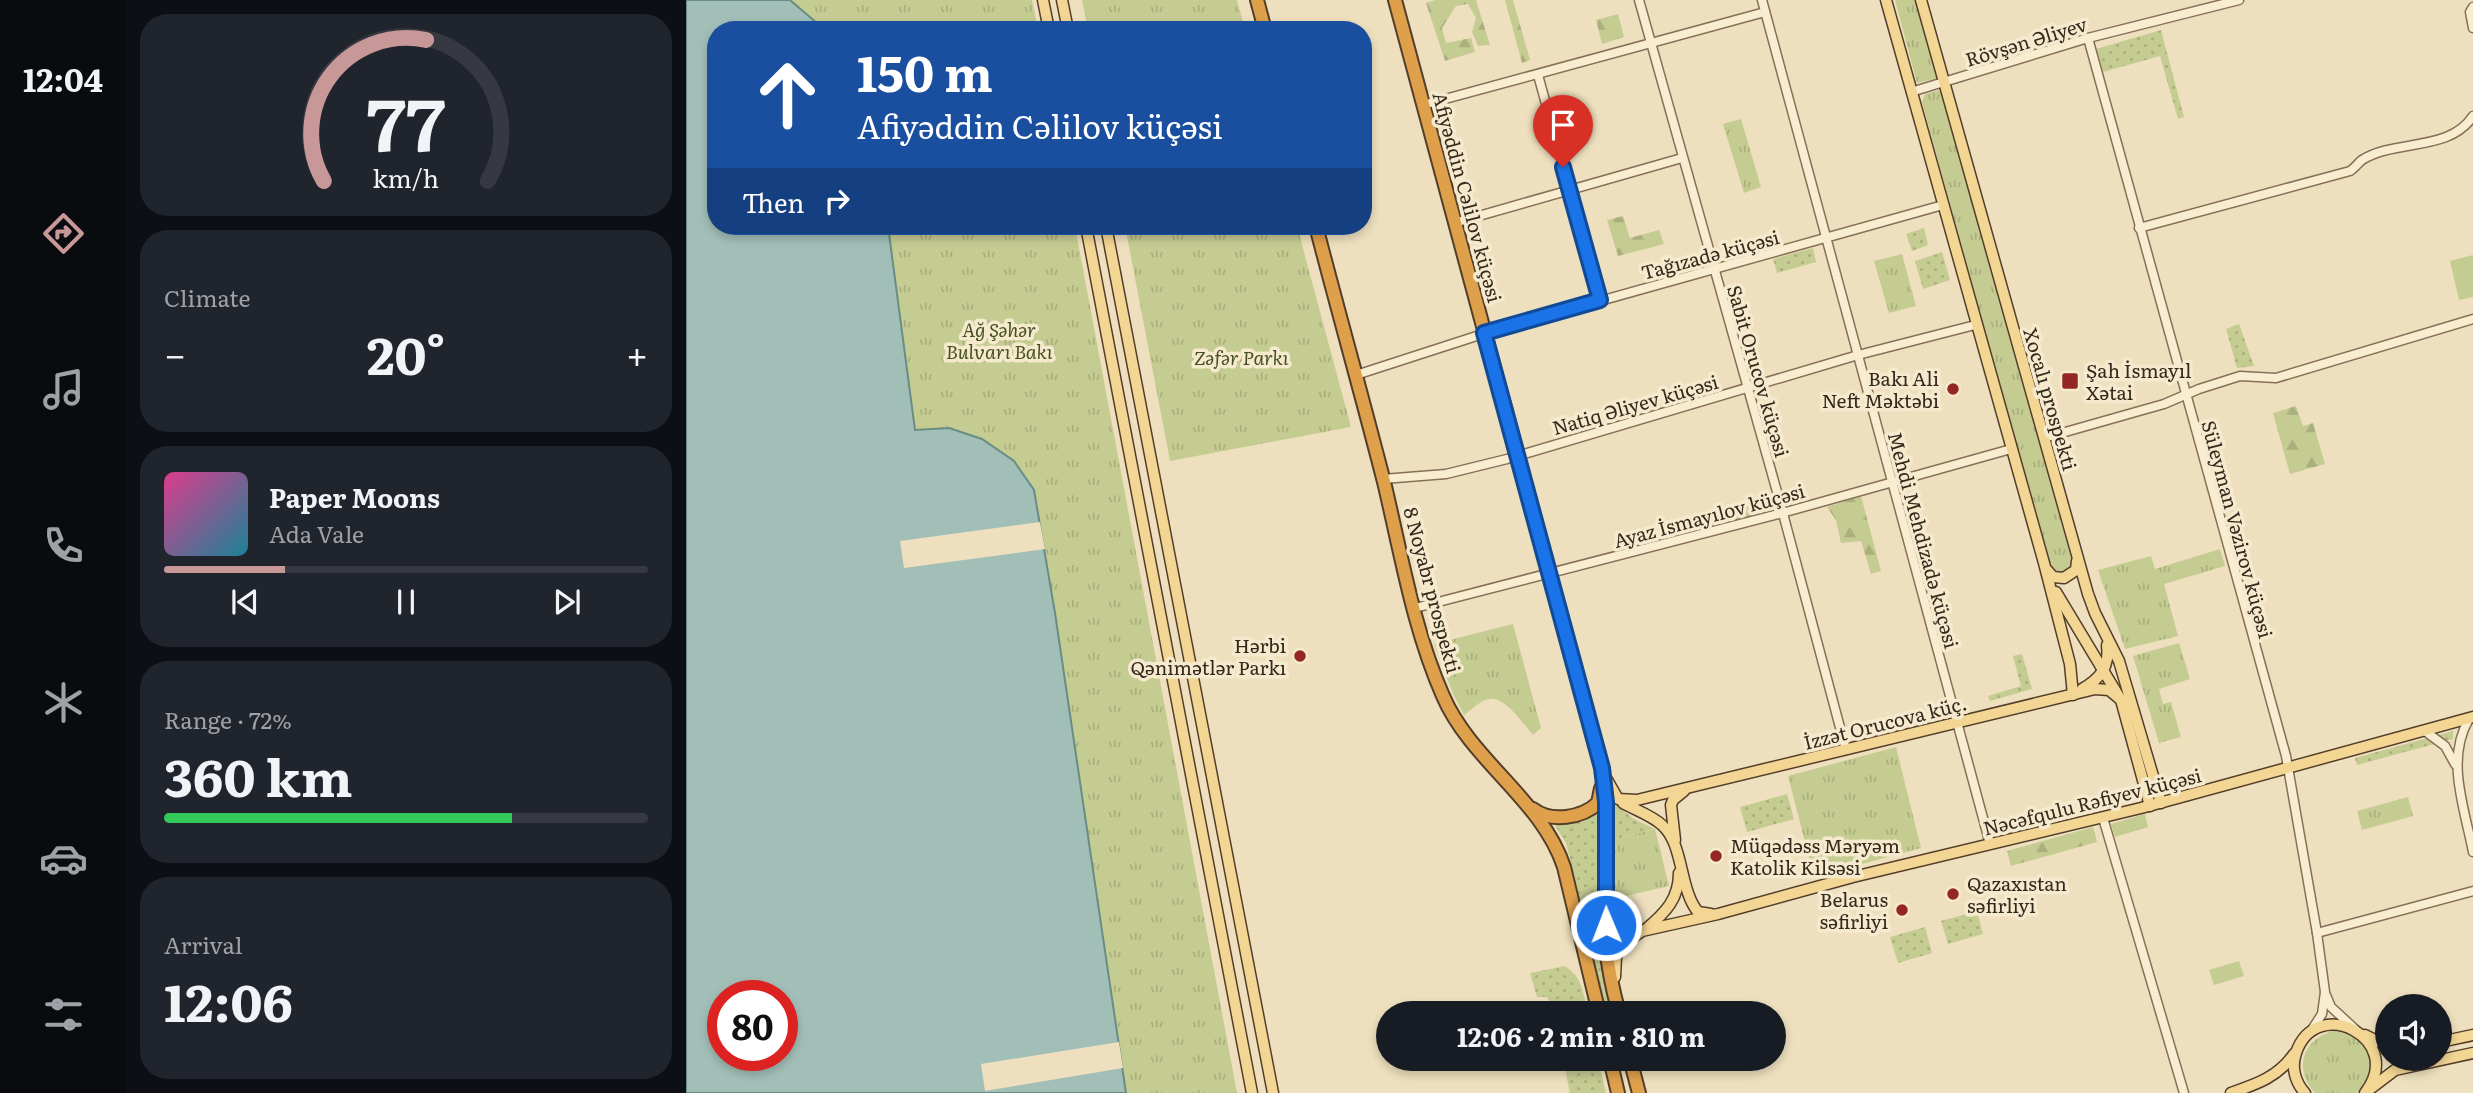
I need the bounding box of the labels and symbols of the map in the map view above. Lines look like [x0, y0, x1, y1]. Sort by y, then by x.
street label: Rövşən Əliyev [1962, 9, 2091, 73]
street label: Afiyəddin Cəlilov küçəsi [1426, 89, 1510, 305]
pin [1533, 95, 1593, 167]
street label: Tağızadə küçəsi [1638, 222, 1782, 286]
street label: Sabit Orucov küçəsi [1721, 282, 1797, 460]
park label: Ağ Şəhər Bulvarı Bakı [946, 315, 1053, 365]
street label: Xocalı prospekti [2017, 324, 2085, 474]
park label: Zəfər Parkı [1194, 343, 1289, 371]
place label: Şah İsmayıl Xətai [2086, 356, 2191, 406]
place label: Bakı Ali Neft Məktəbi [1822, 364, 1939, 414]
street label: Natiq Əliyev küçəsi [1549, 367, 1721, 441]
marker: Şah İsmayıl Xətai [2060, 371, 2080, 391]
marker: Bakı Ali Neft Məktəbi [1945, 381, 1961, 397]
street label: Süleyman Vəzirov küçəsi [2195, 417, 2281, 641]
street label: Mehdi Mehdizadə küçəsi [1882, 429, 1966, 651]
street label: Ayaz İsmayılov küçəsi [1610, 476, 1808, 554]
street label: 8 Noyabr prospekti [1397, 504, 1469, 676]
place label: Hərbi Qənimətlər Parkı [1130, 631, 1286, 681]
marker: Hərbi Qənimətlər Parkı [1292, 648, 1308, 664]
street label: İzzət Orucova küç. [1800, 688, 1970, 756]
street label: Nəcəfqulu Rəfiyev küçəsi [1980, 760, 2204, 842]
place label: Müqədəss Məryəm Katolik Kilsəsi [1730, 831, 1900, 881]
marker: Müqədəss Məryəm Katolik Kilsəsi [1708, 848, 1724, 864]
place label: Qazaxıstan səfirliyi [1967, 869, 2067, 919]
place label: Belarus səfirliyi [1819, 885, 1888, 935]
marker: Qazaxıstan səfirliyi [1945, 886, 1961, 902]
position arrow [1569, 888, 1643, 962]
marker: Belarus səfirliyi [1894, 902, 1910, 918]
speed limit sign: 80 [707, 980, 798, 1071]

